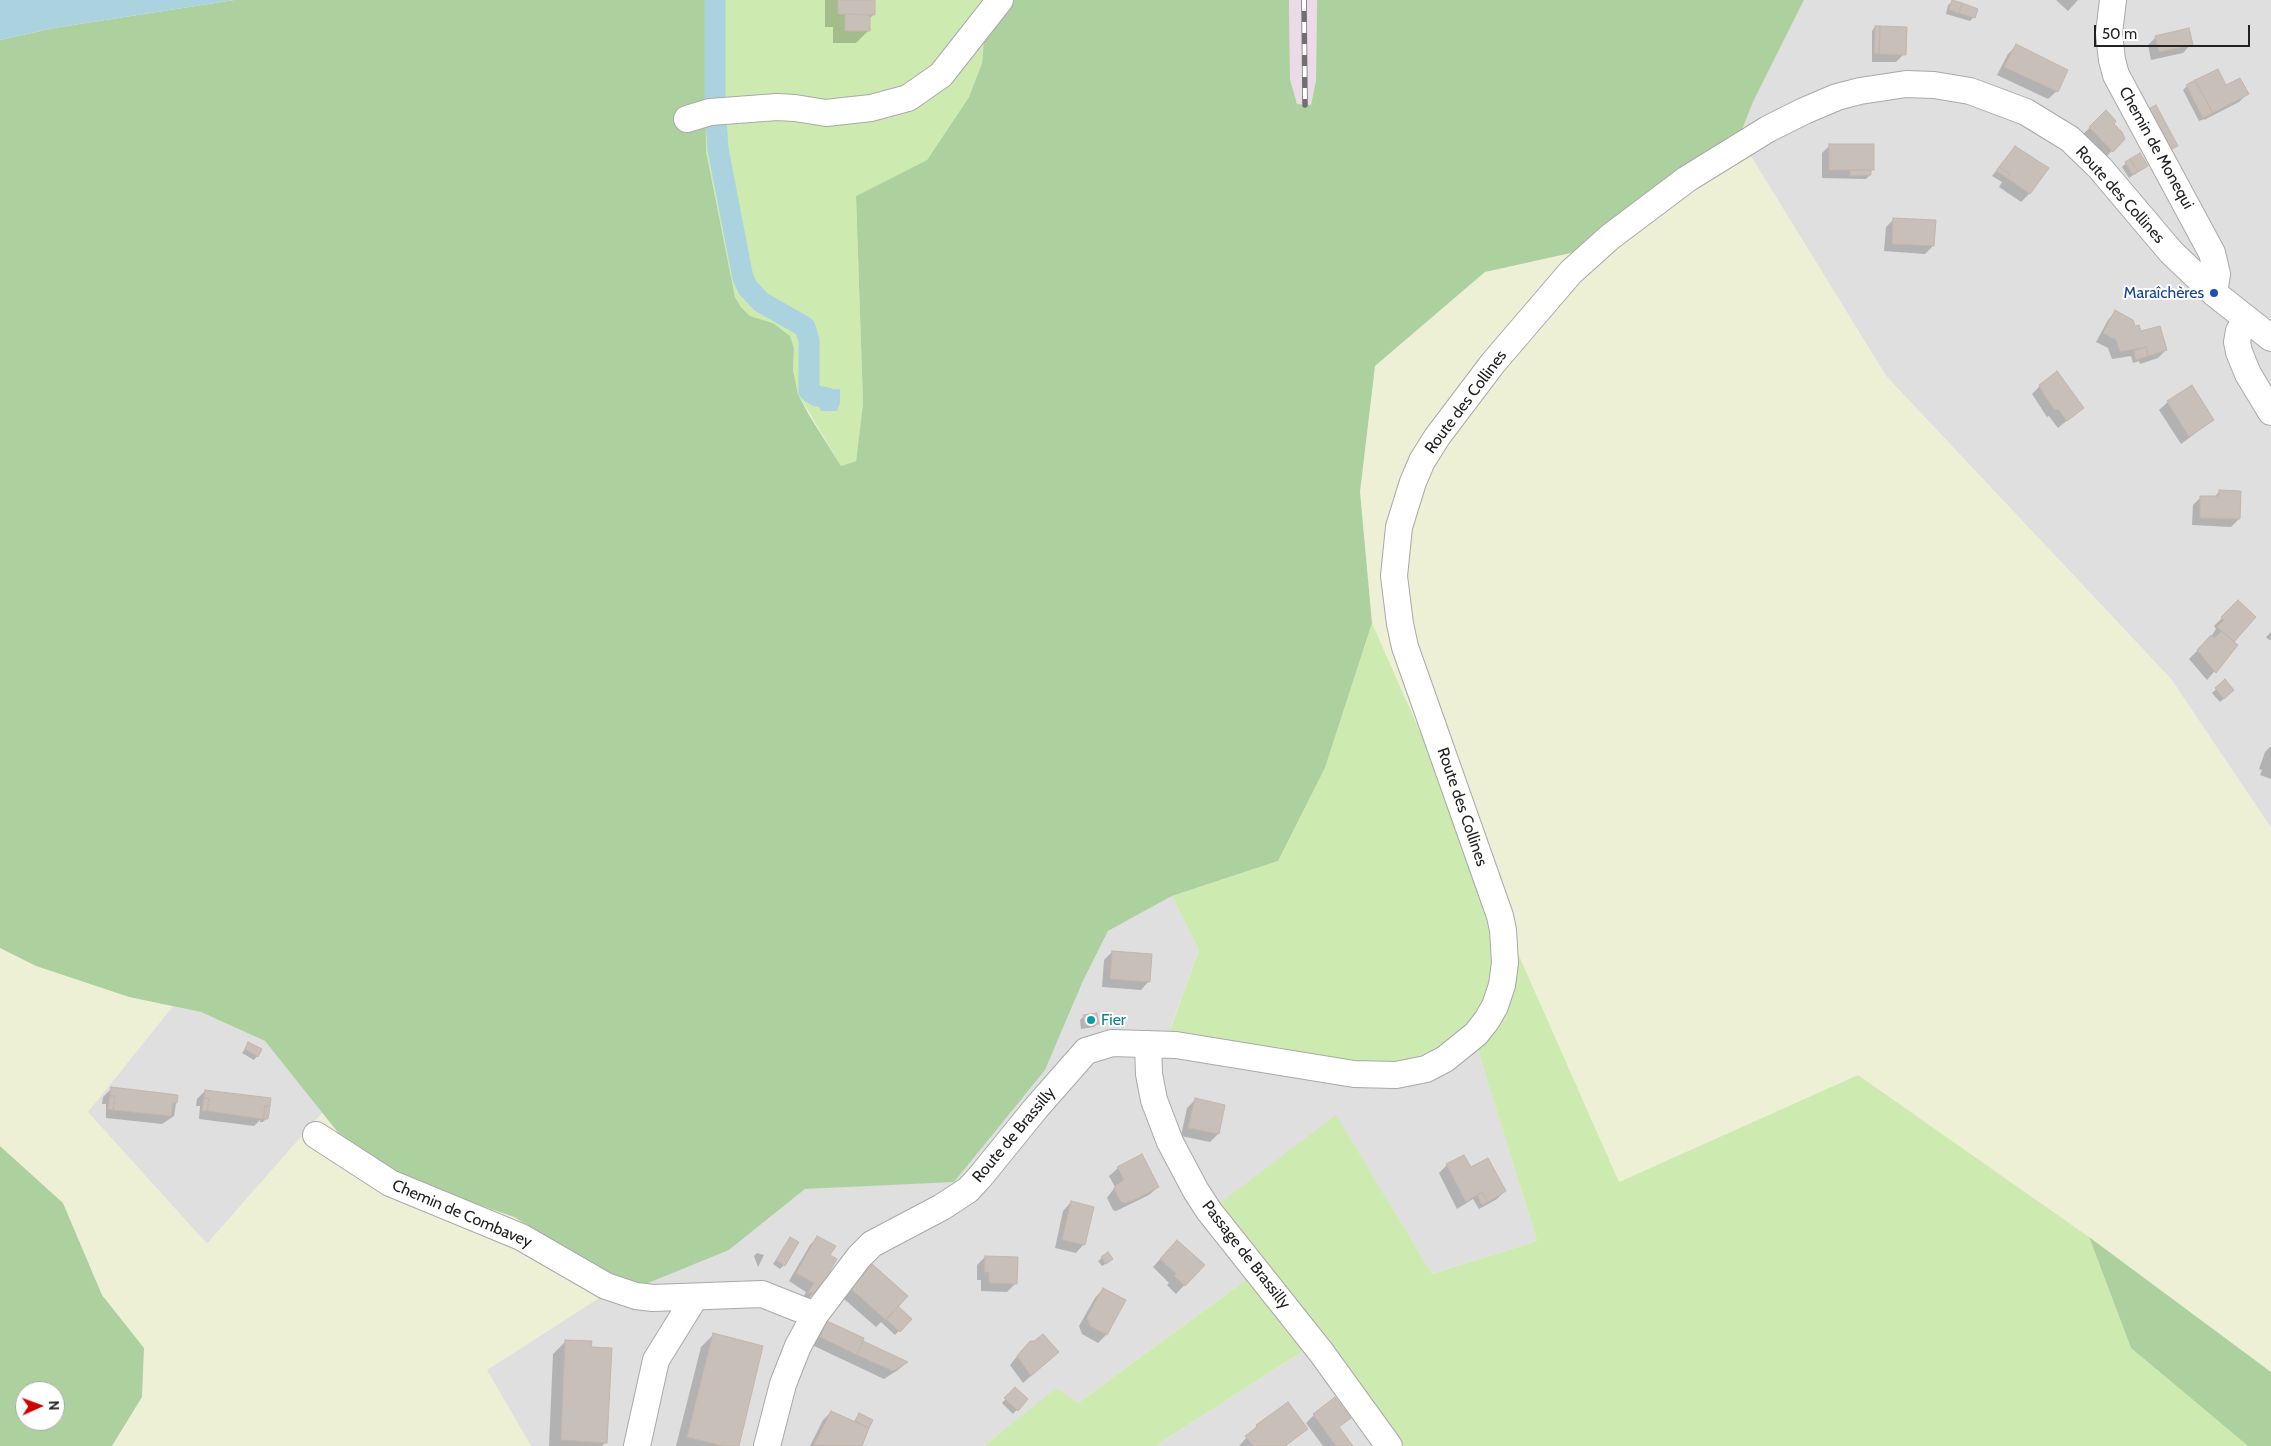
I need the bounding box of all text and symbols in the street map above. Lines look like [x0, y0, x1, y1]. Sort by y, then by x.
scale bar [2096, 15, 2252, 47]
text: 50 m [2102, 25, 2137, 43]
street label: Chemin de Monequi [2114, 84, 2198, 212]
street label: Route des Collines [2071, 142, 2169, 248]
place label: Maraîchères [2124, 283, 2204, 303]
marker: Maraîchères [2208, 287, 2220, 299]
street label: Route des Collines [1421, 347, 1511, 457]
street label: Route des Collines [1433, 745, 1491, 869]
place label: Fier [1101, 1010, 1126, 1030]
marker: Fier [1085, 1014, 1097, 1026]
street label: Route de Brassilly [969, 1083, 1059, 1187]
street label: Chemin de Combavey [389, 1176, 535, 1252]
street label: Passage de Brassilly [1198, 1197, 1294, 1313]
north arrow [15, 1381, 65, 1431]
text: N [45, 1400, 63, 1411]

